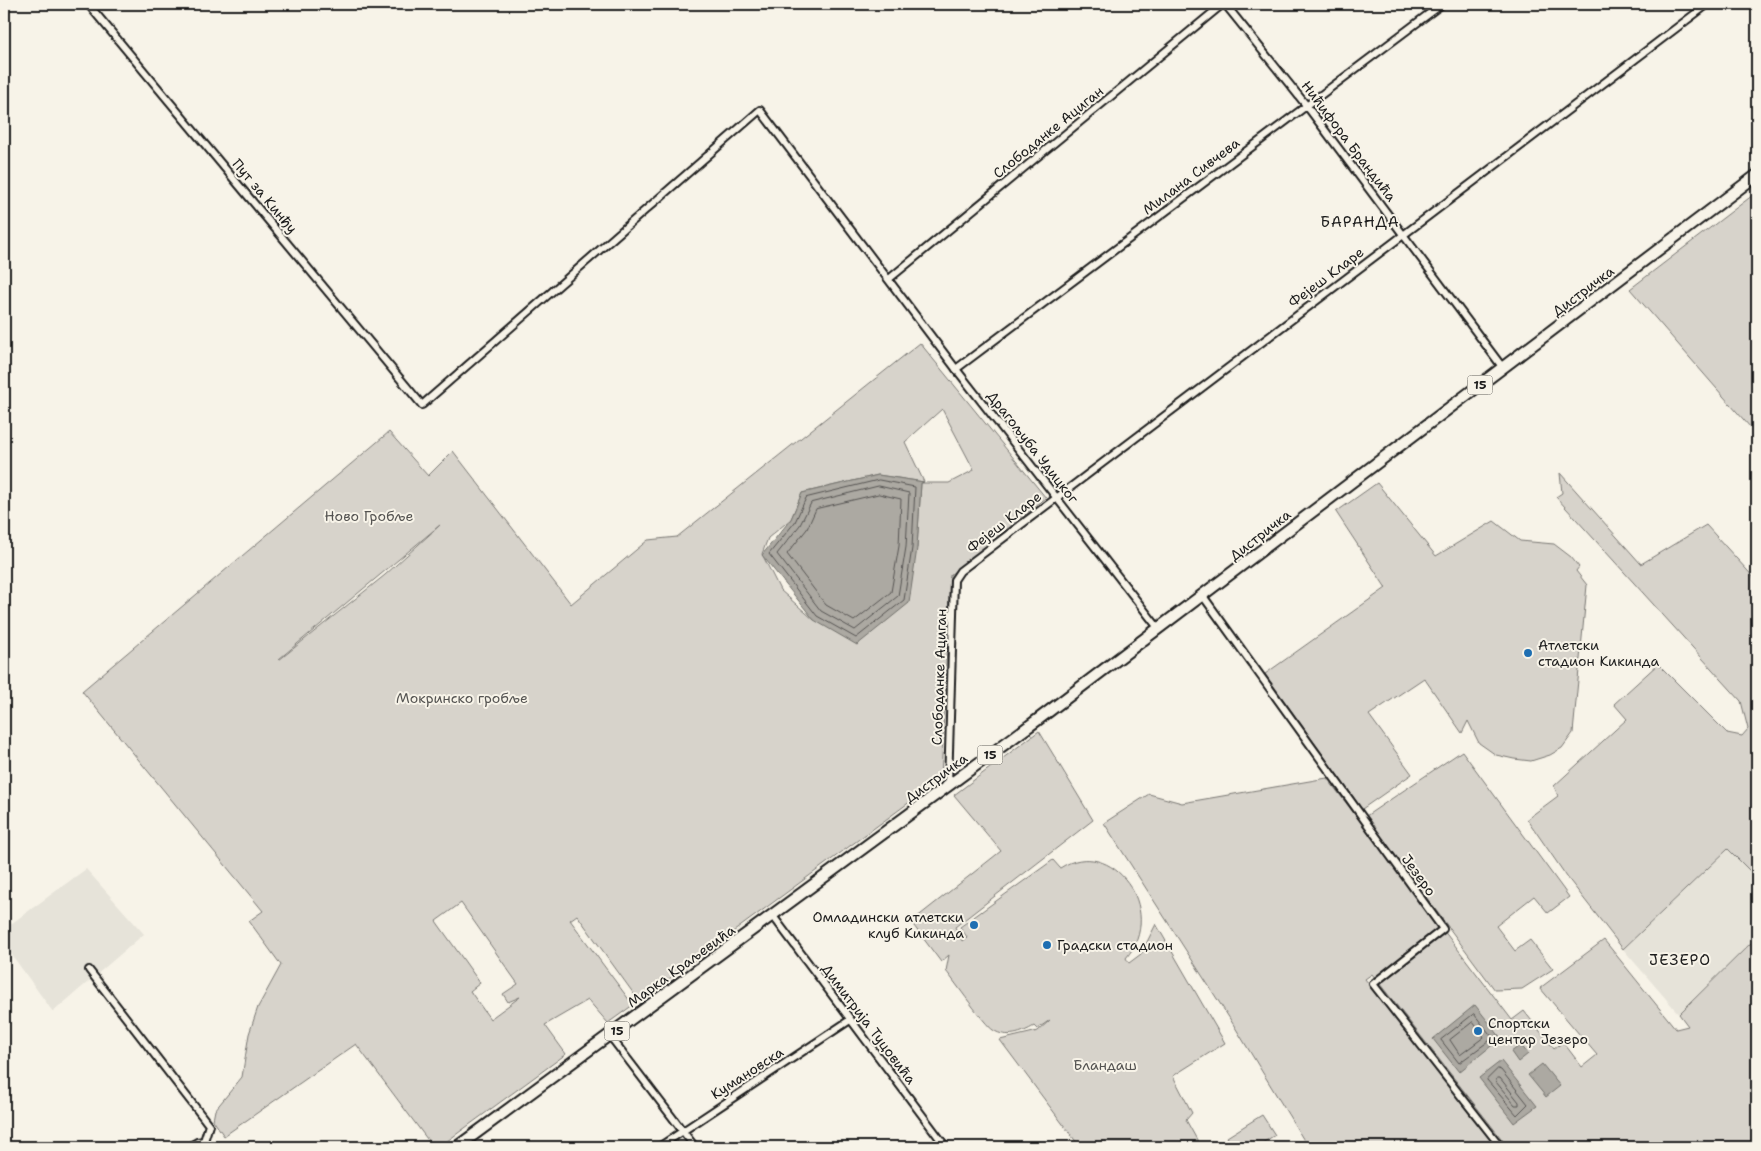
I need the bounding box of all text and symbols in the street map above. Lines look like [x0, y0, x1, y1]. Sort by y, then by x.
street label: Нићифора Брандића [1298, 77, 1401, 205]
street label: Слободанке Ациган [989, 82, 1107, 182]
street label: Милана Сивчева [1139, 133, 1243, 218]
street label: Пут за Кинђу [229, 155, 301, 237]
district label: БАРАНДА [1320, 212, 1400, 232]
street label: Фејеш Кларе [1285, 243, 1367, 311]
street label: Дистричка [1548, 262, 1618, 320]
road number: 15 [1468, 376, 1492, 394]
street label: Драгољуба Удицког [983, 387, 1083, 508]
street label: Фејеш Кларе [963, 487, 1045, 557]
street label: Дистричка [1226, 505, 1295, 565]
park label: Ново Гробље [325, 507, 414, 525]
street label: Слободанке Ациган [928, 608, 950, 746]
place label: Атлетски стадион Кикинда [1538, 636, 1660, 670]
marker: Атлетски стадион Кикинда [1522, 647, 1534, 659]
park label: Мокринско гробље [396, 689, 528, 707]
road number: 15 [978, 746, 1002, 764]
street label: Дистричка [901, 749, 971, 807]
street label: Језеро [1398, 851, 1440, 899]
place label: Омладински атлетски клуб Кикинда [812, 908, 964, 942]
marker: Омладински атлетски клуб Кикинда [968, 919, 980, 931]
street label: Марка Краљевића [623, 921, 739, 1011]
place label: Градски стадион [1057, 936, 1173, 954]
marker: Градски стадион [1041, 939, 1053, 951]
district label: ЈЕЗЕРО [1649, 950, 1711, 970]
street label: Димитрија Туцовића [818, 960, 920, 1088]
place label: Спортски центар Језеро [1488, 1014, 1588, 1048]
road number: 15 [604, 1021, 630, 1040]
marker: Спортски центар Језеро [1472, 1025, 1484, 1037]
street label: Кумановска [707, 1043, 787, 1103]
park label: Бландаш [1073, 1056, 1137, 1074]

